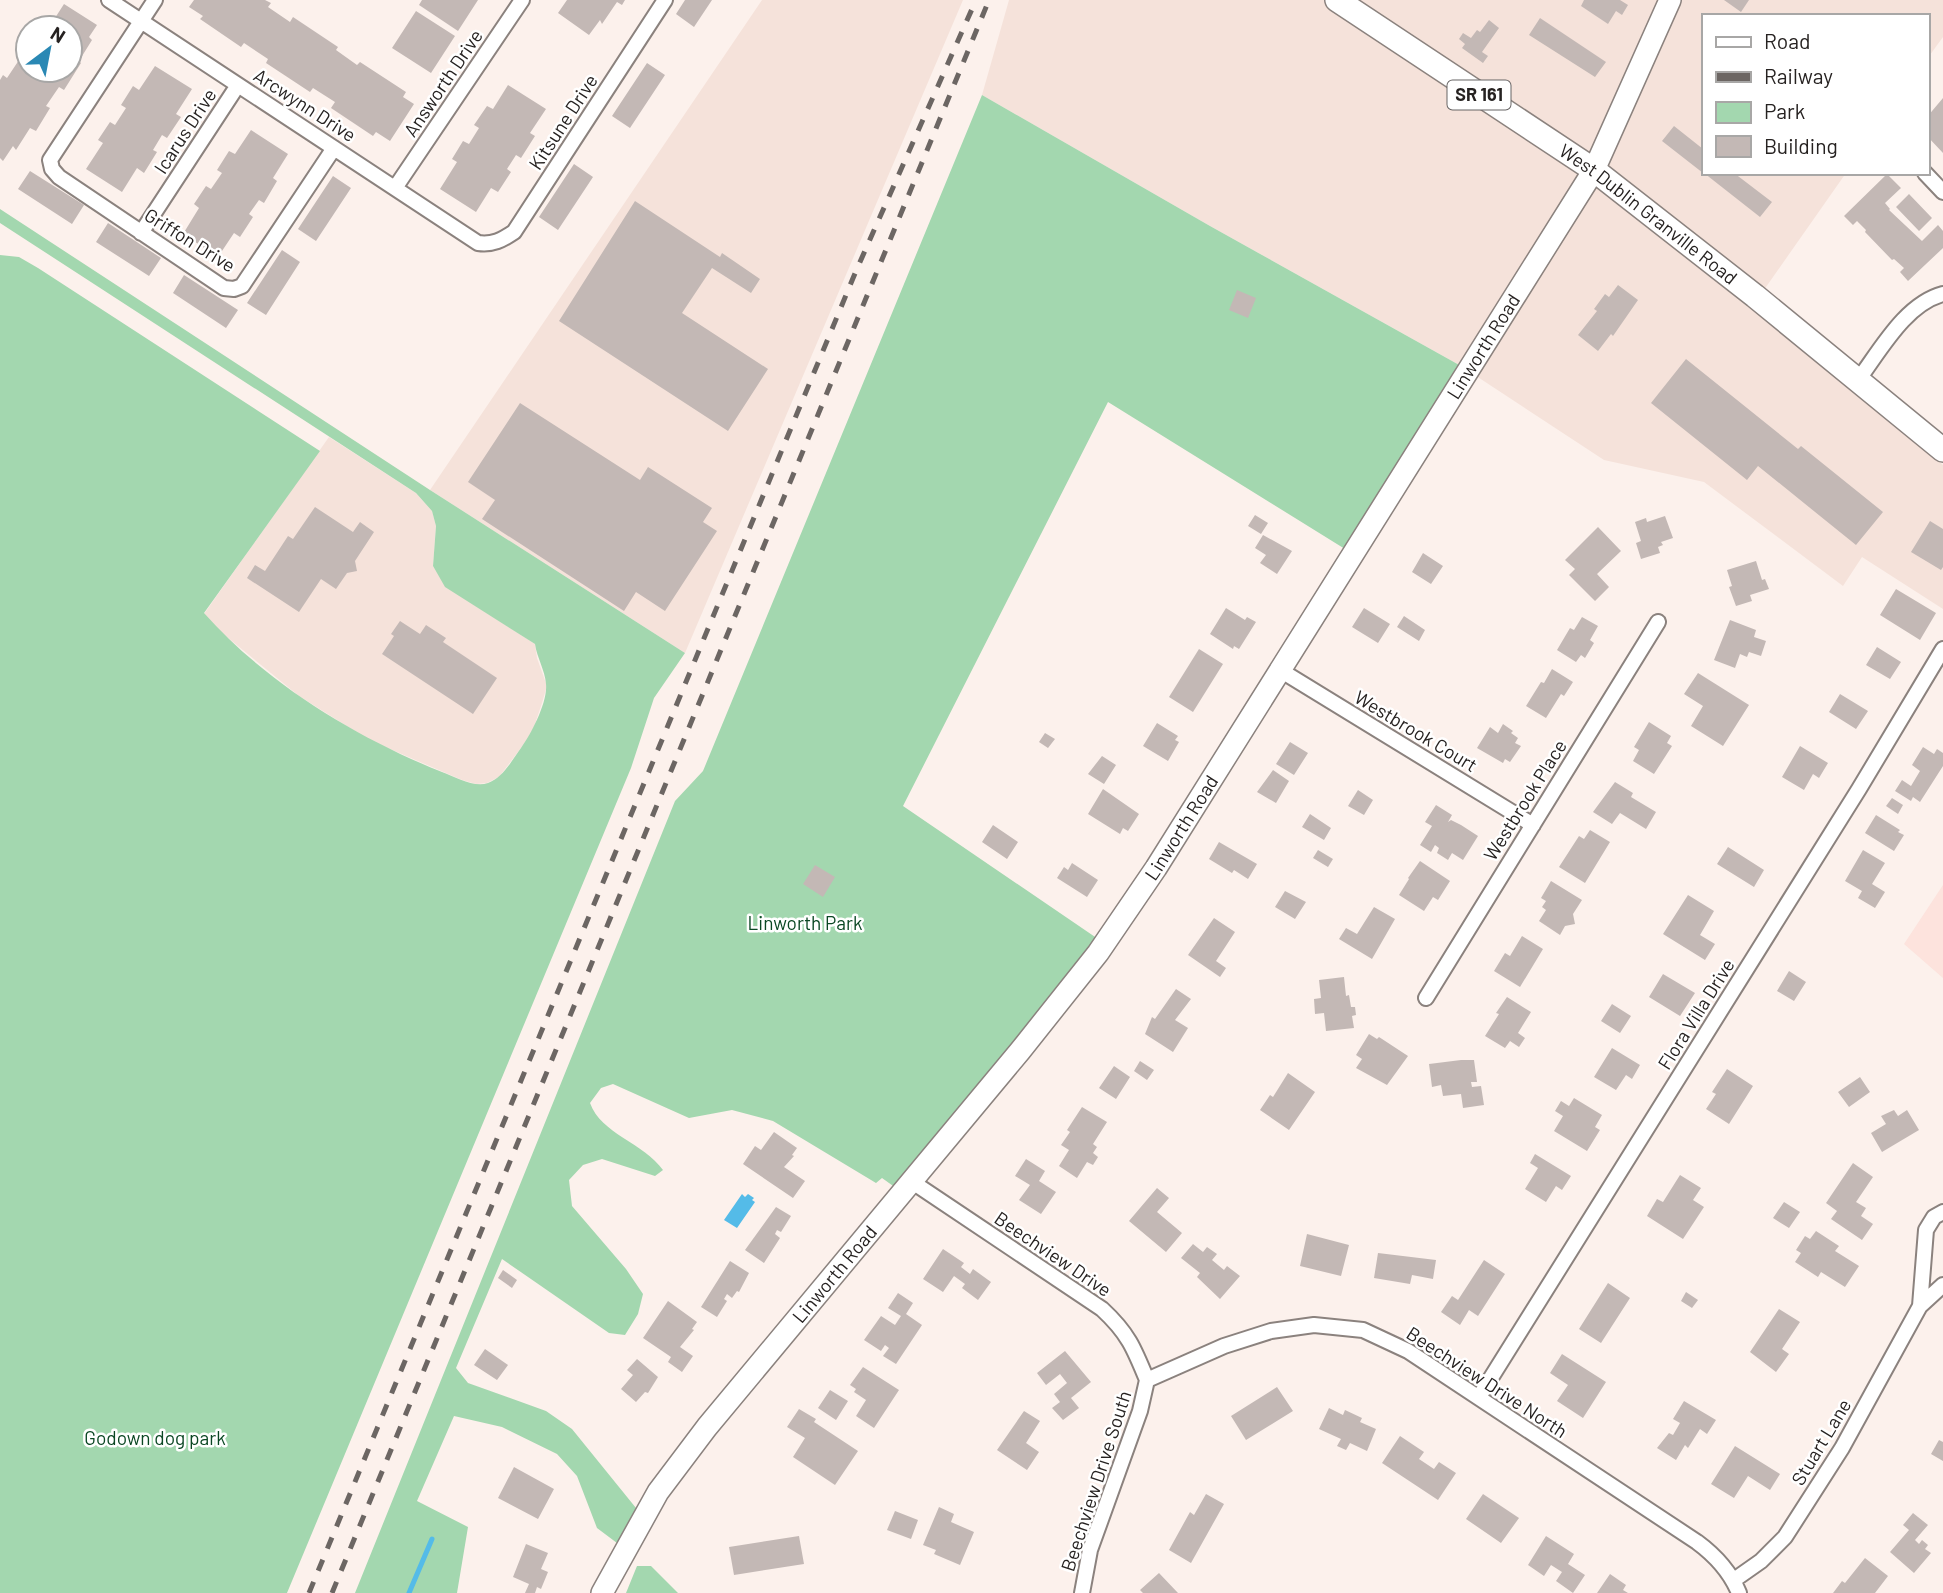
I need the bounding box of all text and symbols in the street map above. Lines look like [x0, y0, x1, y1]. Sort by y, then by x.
north arrow [14, 14, 84, 84]
legend [1702, 14, 1929, 175]
text: N [47, 21, 70, 47]
street label: Answorth Drive [398, 25, 487, 141]
text: Road [1764, 28, 1810, 53]
street label: Arcwynn Drive [250, 63, 361, 146]
text: Railway [1764, 63, 1833, 88]
street label: Kitsune Drive [523, 70, 602, 174]
road number: SR 161 [1448, 80, 1510, 110]
street label: Icarus Drive [149, 84, 221, 178]
text: Park [1764, 98, 1805, 123]
text: Building [1764, 133, 1838, 158]
street label: West Dublin Granville Road [1555, 138, 1742, 289]
street label: Griffon Drive [141, 203, 240, 277]
street label: Linworth Road [1441, 289, 1524, 403]
street label: Westbrook Court [1351, 685, 1482, 776]
street label: Westbrook Place [1478, 735, 1571, 864]
street label: Linworth Road [1139, 771, 1222, 884]
park label: Linworth Park [748, 911, 862, 934]
street label: Flora Villa Drive [1652, 954, 1739, 1073]
street label: Beechview Drive [991, 1206, 1116, 1301]
street label: Linworth Road [787, 1220, 881, 1327]
street label: Beechview Drive North [1403, 1321, 1572, 1442]
street label: Beechview Drive South [1055, 1388, 1136, 1574]
street label: Stuart Lane [1786, 1394, 1855, 1489]
park label: Godown dog park [84, 1426, 226, 1449]

